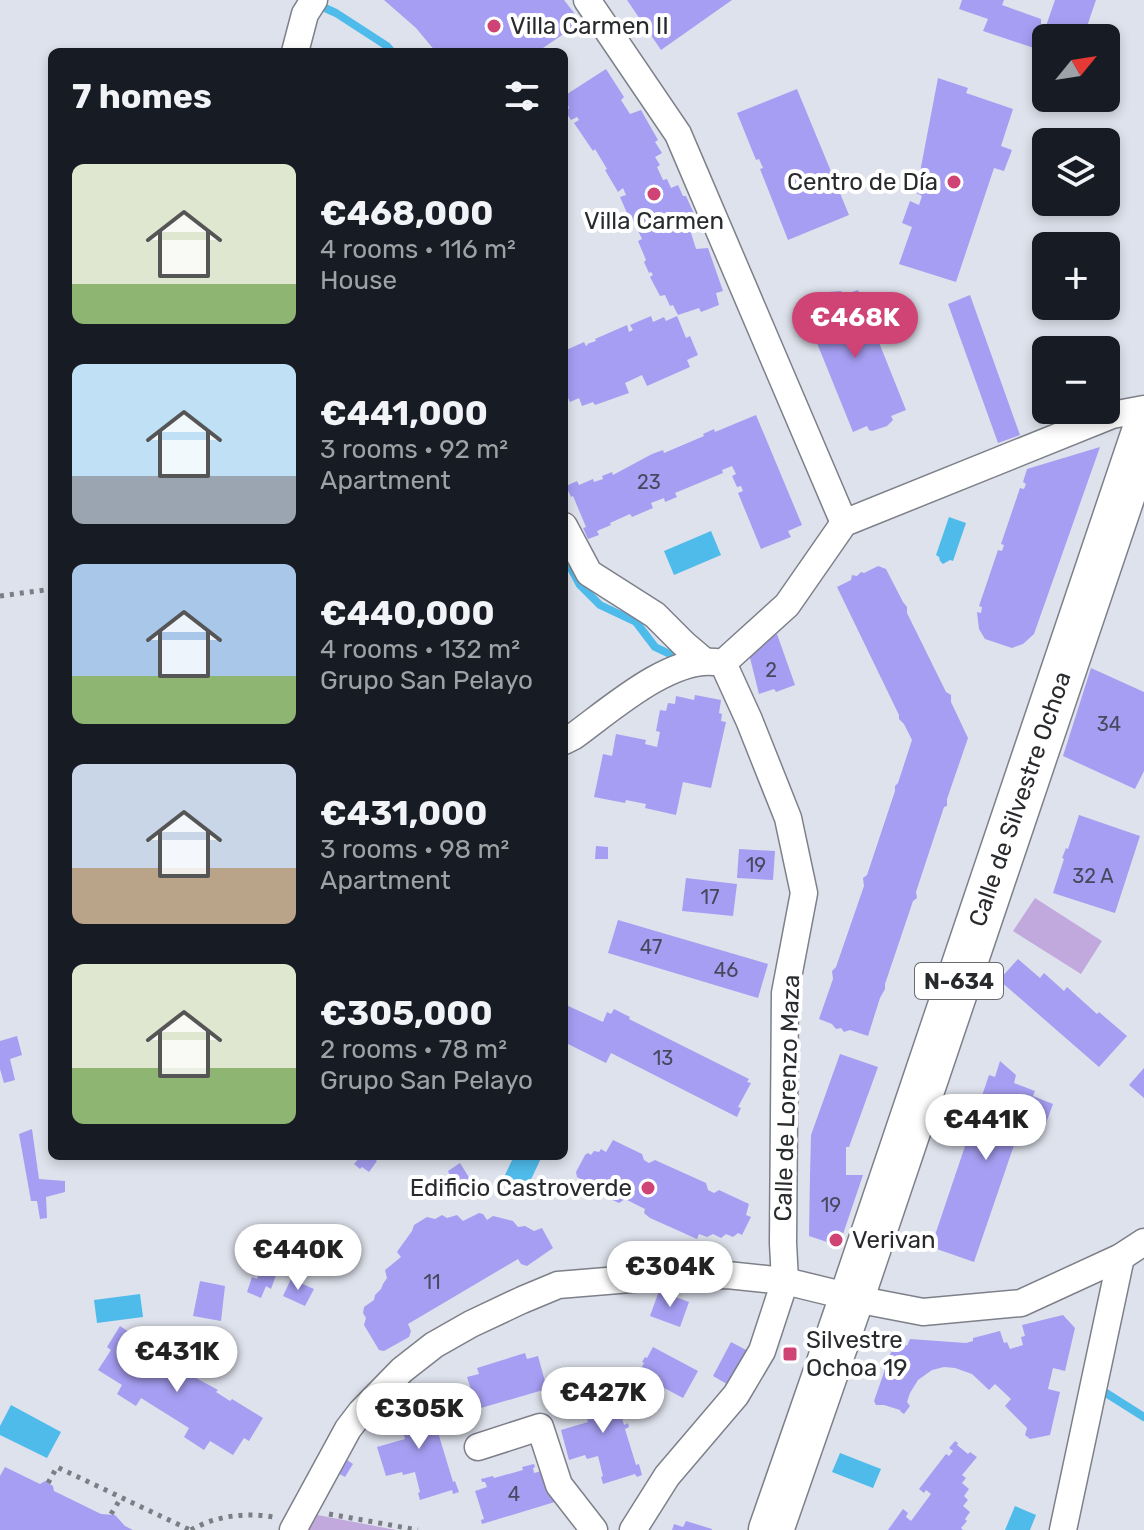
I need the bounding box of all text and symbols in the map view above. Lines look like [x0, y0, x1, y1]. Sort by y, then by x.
place label: Villa Carmen II [510, 12, 669, 40]
marker: Villa Carmen II [485, 17, 503, 35]
north arrow [1032, 24, 1120, 112]
map controls [1032, 24, 1120, 424]
icon: filters [500, 74, 544, 118]
text: 7 homes [72, 76, 212, 117]
button: layers [1032, 128, 1120, 216]
place label: Centro de Día [787, 168, 938, 196]
marker: Centro de Día [945, 173, 963, 191]
marker: Villa Carmen [645, 185, 663, 203]
text: €468,000 [320, 193, 493, 234]
icon: home [136, 196, 232, 292]
place label: Villa Carmen [584, 207, 724, 235]
button: + [1032, 232, 1120, 320]
text: 4 rooms · 116 m² [320, 234, 516, 265]
text: House [320, 265, 397, 296]
pin: €468K [799, 292, 911, 360]
text: €468K [810, 302, 900, 333]
button: − [1032, 336, 1120, 424]
text: €441,000 [320, 393, 488, 434]
icon: home [136, 396, 232, 492]
text: 3 rooms · 92 m² [320, 434, 508, 465]
text: Apartment [320, 465, 451, 496]
house number: 23 [637, 470, 661, 494]
text: €440,000 [320, 593, 495, 634]
icon: home [136, 596, 232, 692]
text: 4 rooms · 132 m² [320, 634, 520, 665]
house number: 2 [765, 658, 777, 682]
text: Grupo San Pelayo [320, 665, 533, 696]
street label: Calle de Silvestre Ochoa [963, 668, 1077, 930]
house number: 34 [1097, 712, 1121, 736]
text: €431,000 [320, 793, 487, 834]
icon: home [136, 796, 232, 892]
text: 3 rooms · 98 m² [320, 834, 509, 865]
house number: 19 [746, 853, 766, 877]
house number: 32 A [1072, 864, 1114, 888]
text: Apartment [320, 865, 451, 896]
house number: 17 [701, 885, 719, 909]
house number: 47 [640, 935, 662, 959]
house number: 46 [714, 958, 738, 982]
road number: N-634 [915, 963, 1003, 999]
street label: Calle de Lorenzo Maza [769, 974, 805, 1222]
text: €305,000 [320, 993, 493, 1034]
icon: home [136, 996, 232, 1092]
text: 2 rooms · 78 m² [320, 1034, 507, 1065]
house number: 13 [653, 1046, 673, 1070]
text: Grupo San Pelayo [320, 1065, 533, 1096]
pin: €441K [930, 1094, 1042, 1162]
text: €441K [943, 1104, 1029, 1135]
place label: Edificio Castroverde [410, 1174, 632, 1202]
marker: Edificio Castroverde [639, 1179, 657, 1197]
house number: 19 [821, 1193, 841, 1217]
pin: €440K [242, 1224, 354, 1292]
place label: Verivan [852, 1226, 935, 1254]
marker: Verivan [827, 1231, 845, 1249]
text: €440K [253, 1234, 343, 1265]
pin: €304K [614, 1241, 726, 1309]
text: €304K [625, 1251, 715, 1282]
house number: 11 [423, 1270, 441, 1294]
pin: €431K [121, 1326, 233, 1394]
place label: Silvestre Ochoa 19 [806, 1326, 908, 1382]
text: €431K [134, 1336, 220, 1367]
marker: Silvestre Ochoa 19 [781, 1345, 799, 1363]
pin: €427K [547, 1367, 659, 1435]
text: €427K [559, 1377, 647, 1408]
pin: €305K [363, 1383, 475, 1451]
text: €305K [374, 1393, 464, 1424]
house number: 4 [508, 1482, 520, 1506]

